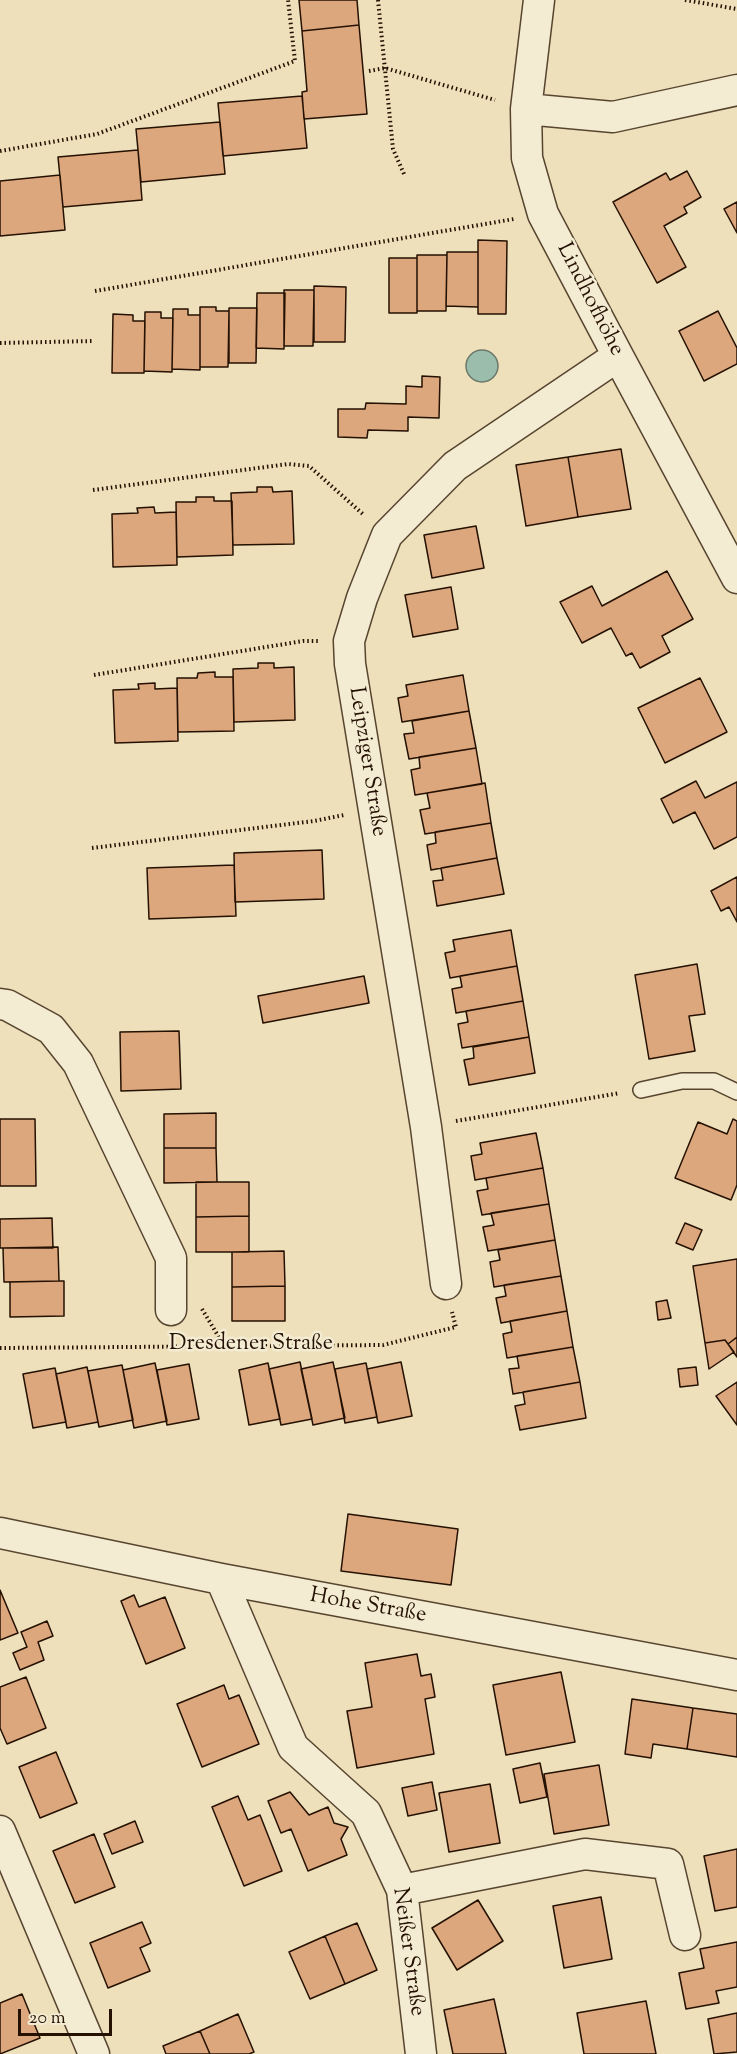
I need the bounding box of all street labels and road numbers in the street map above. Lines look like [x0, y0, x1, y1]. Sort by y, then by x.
street label: Lindhofhöhe [549, 239, 629, 361]
street label: Leipziger Straße [341, 685, 391, 839]
street label: Dresdener Straße [169, 1332, 333, 1358]
street label: Hohe Straße [308, 1584, 428, 1630]
street label: Neißer Straße [385, 1886, 429, 2018]

